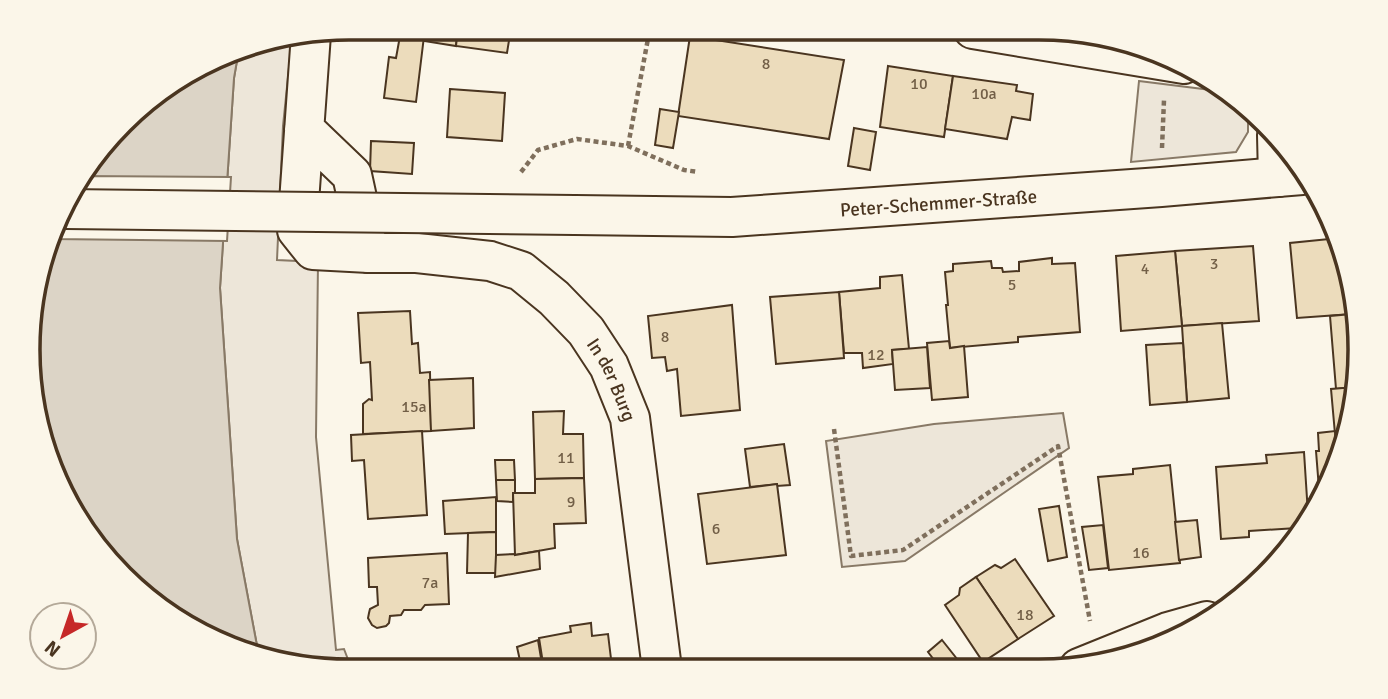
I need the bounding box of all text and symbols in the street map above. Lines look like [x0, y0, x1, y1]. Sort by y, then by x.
house number: 8 [762, 54, 770, 74]
house number: 10 [910, 74, 928, 94]
house number: 10a [971, 84, 997, 104]
street label: Peter-Schemmer-Straße [839, 185, 1038, 222]
house number: 3 [1210, 254, 1218, 274]
house number: 4 [1141, 259, 1150, 279]
house number: 5 [1008, 275, 1016, 295]
house number: 8 [661, 327, 669, 347]
street label: In der Burg [581, 334, 641, 425]
house number: 12 [867, 345, 885, 365]
house number: 15a [401, 397, 427, 417]
house number: 11 [557, 448, 575, 468]
house number: 9 [567, 492, 575, 512]
house number: 6 [712, 519, 720, 539]
house number: 16 [1132, 543, 1150, 563]
house number: 7a [422, 573, 438, 593]
north arrow [28, 601, 98, 671]
house number: 18 [1016, 605, 1034, 625]
text: N [40, 635, 65, 662]

